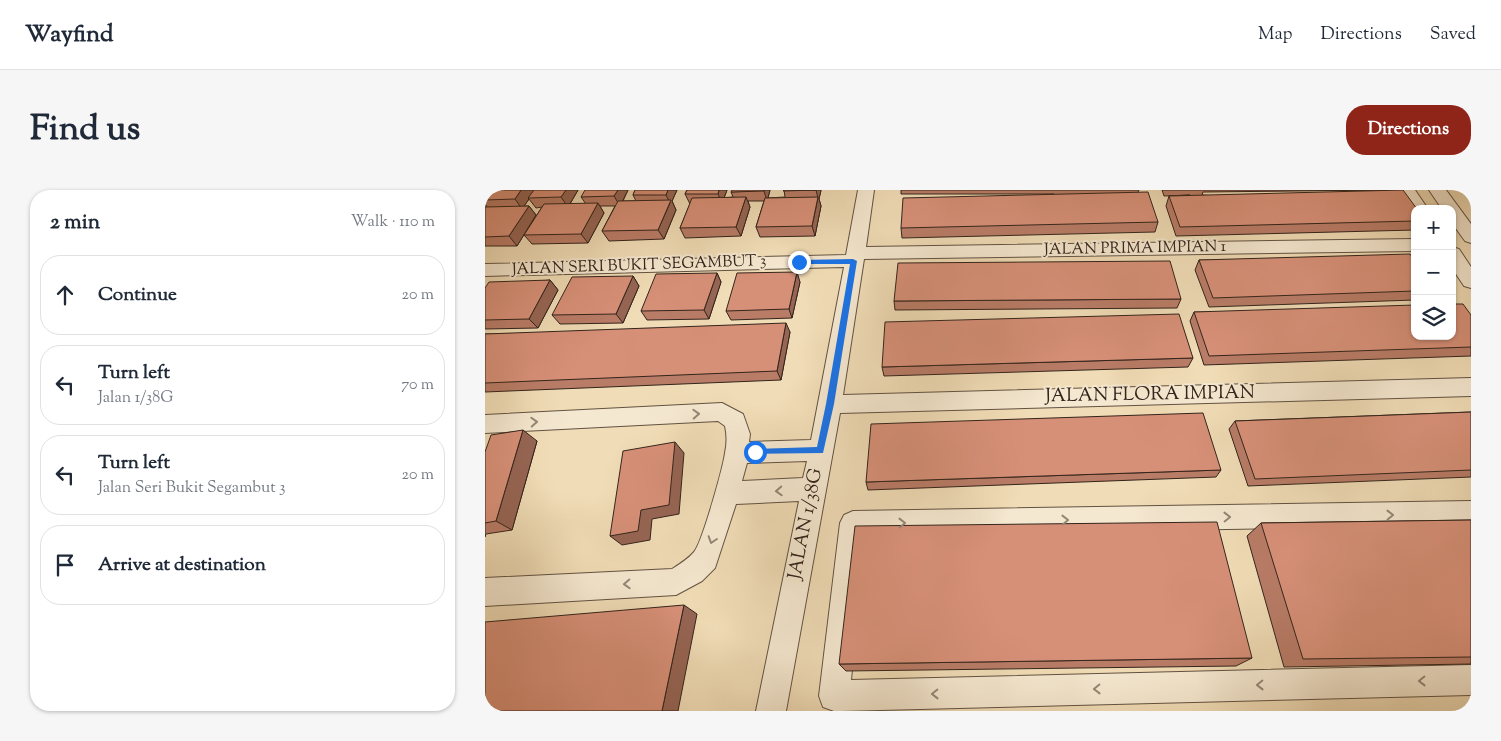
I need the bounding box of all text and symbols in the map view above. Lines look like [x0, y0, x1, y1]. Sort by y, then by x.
text: Wayfind [25, 18, 113, 52]
text: Map [1258, 22, 1293, 48]
text: Directions [1321, 22, 1402, 48]
text: Saved [1430, 22, 1476, 48]
text: Find us [30, 105, 140, 156]
button: Directions [1346, 105, 1471, 155]
map controls [1411, 205, 1456, 340]
button: + [1411, 205, 1456, 250]
text: 2 min [50, 208, 100, 238]
text: Walk · 110 m [351, 211, 435, 234]
street label: JALAN PRIMA IMPIAN 1 [1043, 236, 1227, 262]
street label: JALAN SERI BUKIT SEGAMBUT 3 [510, 250, 767, 282]
button: − [1411, 250, 1456, 295]
route end [788, 251, 811, 274]
icon: ahead [51, 281, 79, 309]
text: Continue [98, 282, 177, 309]
text: 20 m [401, 284, 434, 307]
button: layers [1411, 295, 1456, 340]
text: Turn left [98, 360, 170, 387]
icon: left [51, 371, 79, 399]
text: 70 m [401, 374, 434, 397]
street label: JALAN FLORA IMPIAN [1044, 380, 1255, 410]
text: Jalan 1/38G [98, 387, 173, 410]
one-way arrow [692, 408, 700, 419]
one-way arrow [530, 416, 538, 427]
route start [744, 441, 767, 464]
text: Turn left [98, 450, 170, 477]
icon: left [51, 461, 79, 489]
text: 20 m [401, 464, 434, 487]
street label: JALAN 1/38G [782, 466, 830, 583]
text: Jalan Seri Bukit Segambut 3 [98, 477, 286, 500]
one-way arrow [775, 485, 783, 496]
one-way arrow [1386, 510, 1394, 520]
one-way arrow [1224, 512, 1231, 522]
one-way arrow [1061, 515, 1069, 525]
one-way arrow [898, 518, 906, 528]
one-way arrow [708, 535, 718, 543]
icon: arrive [51, 551, 79, 579]
text: Arrive at destination [98, 552, 266, 579]
one-way arrow [623, 579, 631, 590]
one-way arrow [1418, 676, 1426, 686]
one-way arrow [1256, 680, 1264, 690]
one-way arrow [1093, 684, 1101, 695]
one-way arrow [931, 688, 939, 699]

